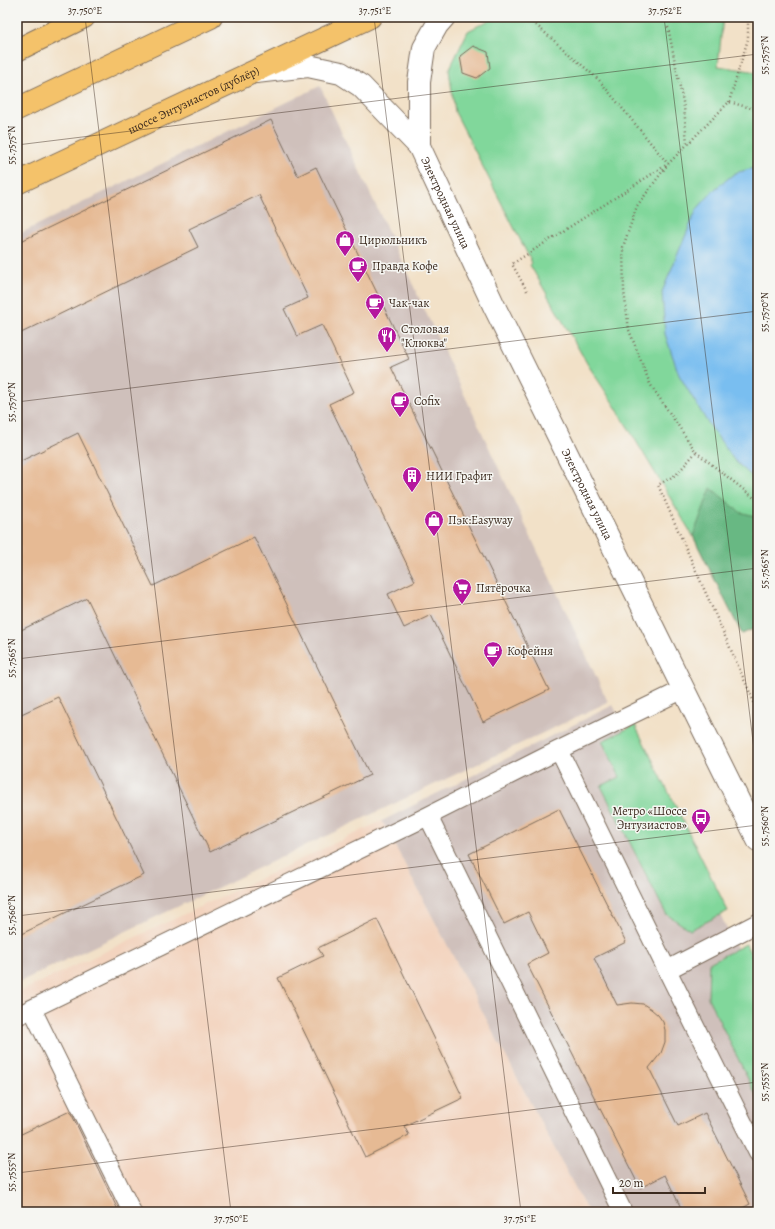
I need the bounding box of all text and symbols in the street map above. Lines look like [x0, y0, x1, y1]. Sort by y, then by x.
text: 37.750°E [68, 4, 102, 17]
text: 37.751°E [359, 4, 391, 17]
text: 37.752°E [648, 4, 682, 17]
text: 55.7575°N [758, 36, 771, 74]
street label: шоссе Энтузиастов (дублёр) [125, 62, 262, 138]
text: 55.7575°N [5, 126, 18, 164]
street label: Электродная улица [417, 154, 474, 252]
shop icon: Цирюльникъ [334, 229, 356, 257]
place label: Цирюльникъ [359, 232, 427, 248]
cafe icon: Правда Кофе [347, 255, 369, 283]
place label: Правда Кофе [372, 258, 438, 274]
cafe icon: Чак-чак [364, 292, 386, 320]
text: 55.7570°N [758, 292, 771, 332]
place label: Чак-чак [389, 295, 429, 311]
place label: Столовая "Клюква" [401, 321, 449, 351]
restaurant icon: Столовая "Клюква" [376, 325, 398, 353]
text: 55.7570°N [5, 382, 18, 422]
cafe icon: Cofix [389, 390, 411, 418]
place label: Cofix [414, 393, 440, 409]
street label: Электродная улица [558, 446, 617, 543]
building icon: НИИ Графит [401, 465, 423, 493]
place label: НИИ Графит [426, 468, 493, 484]
shop icon: Пэк:Easyway [423, 509, 445, 537]
place label: Пэк:Easyway [448, 512, 513, 528]
text: 55.7565°N [758, 549, 771, 589]
supermarket icon: Пятёрочка [451, 577, 473, 605]
place label: Пятёрочка [476, 580, 531, 596]
text: 55.7565°N [5, 638, 18, 678]
cafe icon: Кофейня [482, 640, 504, 668]
place label: Кофейня [507, 643, 553, 659]
place label: Метро «Шоссе Энтузиастов» [612, 803, 687, 833]
text: 55.7560°N [758, 806, 771, 846]
bus stop icon: Метро «Шоссе Энтузиастов» [690, 807, 712, 835]
text: 55.7560°N [5, 895, 18, 935]
text: 55.7555°N [758, 1063, 771, 1101]
text: 55.7555°N [5, 1153, 18, 1191]
scale bar [613, 1169, 705, 1195]
text: 20 m [619, 1175, 643, 1191]
text: 37.750°E [214, 1212, 248, 1225]
text: 37.751°E [504, 1212, 536, 1225]

